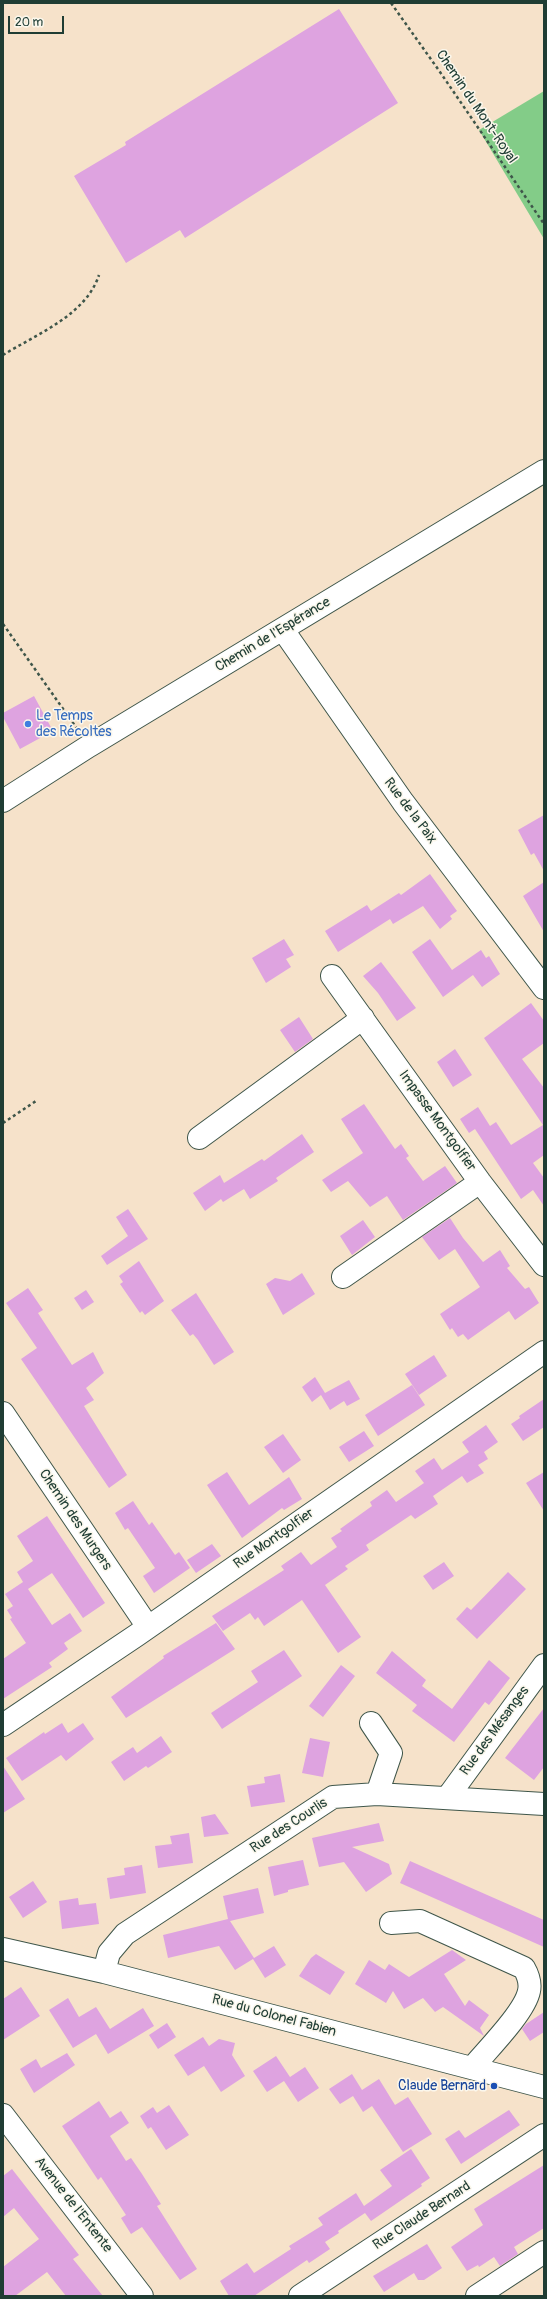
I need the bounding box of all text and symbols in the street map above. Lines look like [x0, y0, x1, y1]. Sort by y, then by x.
scale bar [10, 8, 66, 34]
text: 20 m [15, 15, 43, 30]
street label: Chemin du Mont-Royal [432, 47, 520, 167]
street label: Chemin de l'Espérance [212, 594, 334, 676]
place label: Le Temps des Récoltes [36, 708, 112, 740]
marker: Le Temps des Récoltes [23, 719, 33, 729]
street label: Rue de la Paix [380, 775, 440, 847]
street label: Impasse Montgolfier [395, 1067, 479, 1175]
street label: Chemin des Murgers [35, 1466, 115, 1574]
street label: Rue Montgolfier [231, 1505, 317, 1573]
street label: Rue des Mésanges [457, 1683, 533, 1779]
street label: Rue des Courlis [247, 1795, 331, 1857]
street label: Rue du Colonel Fabien [210, 1991, 338, 2041]
place label: Claude Bernard [398, 2078, 486, 2094]
marker: Claude Bernard [489, 2081, 499, 2091]
street label: Avenue de l'Entente [30, 2154, 116, 2256]
street label: Rue Claude Bernard [370, 2178, 474, 2254]

